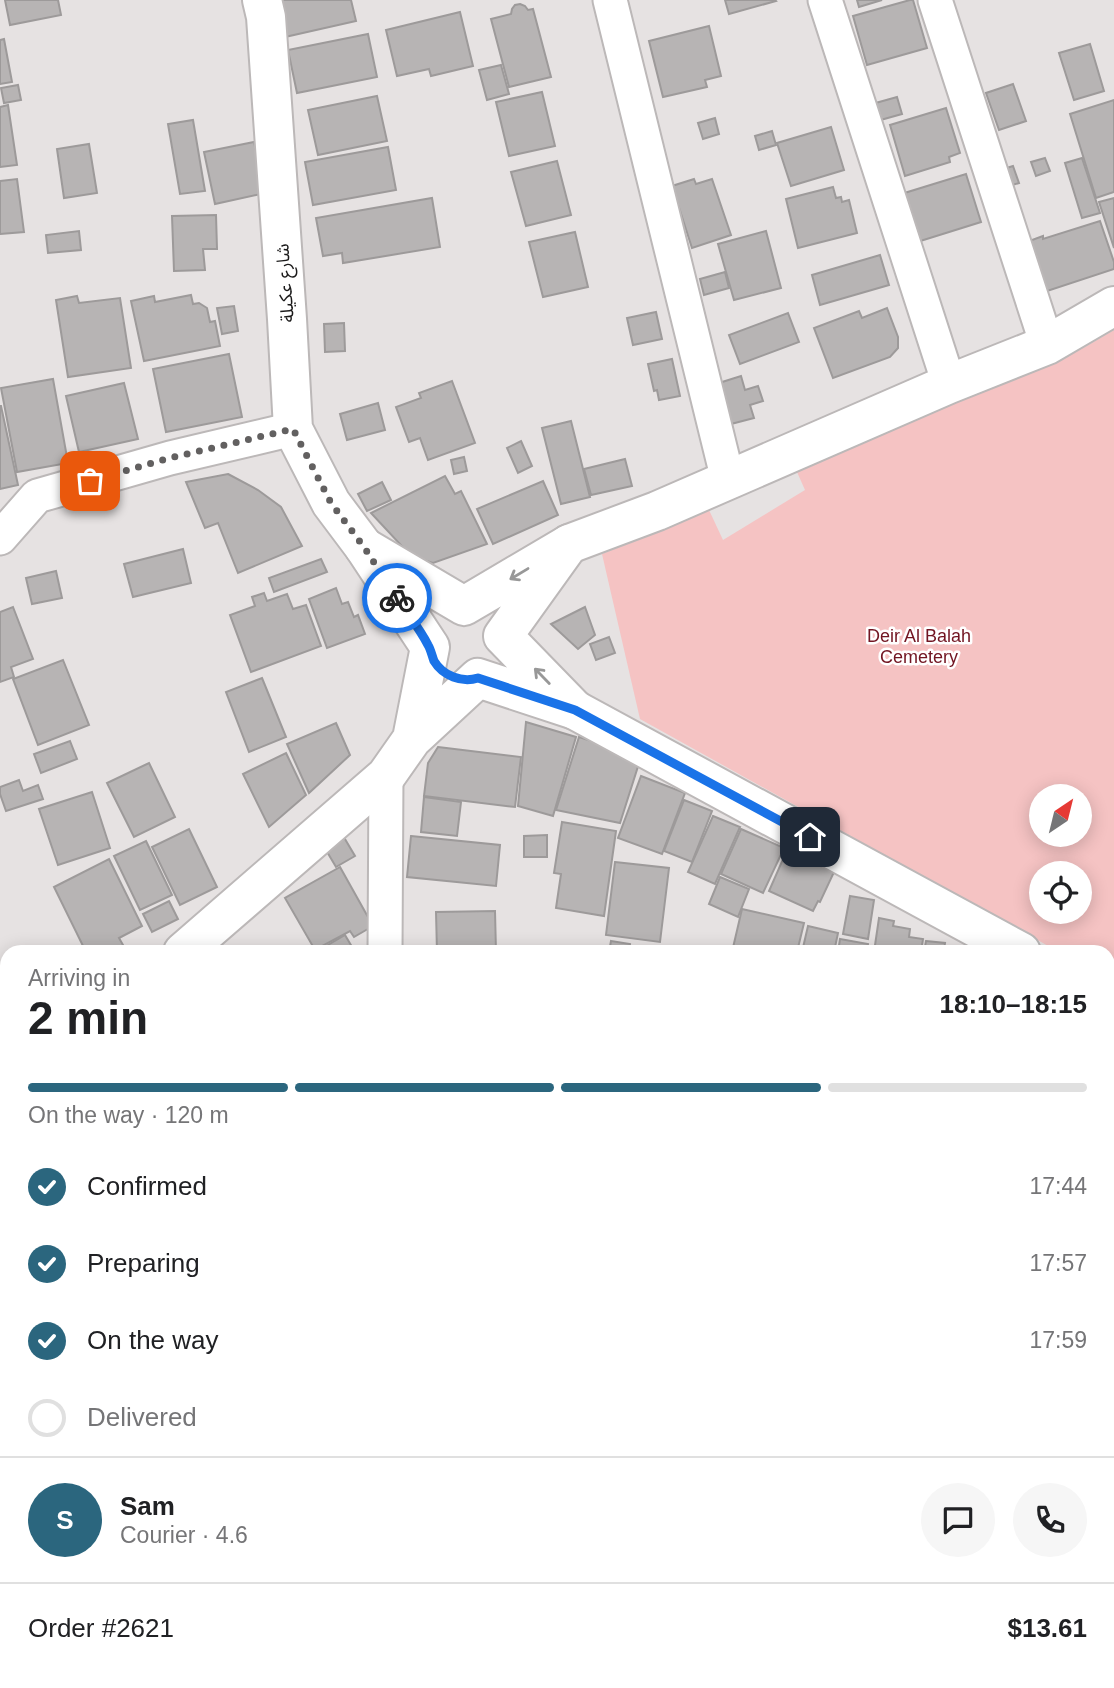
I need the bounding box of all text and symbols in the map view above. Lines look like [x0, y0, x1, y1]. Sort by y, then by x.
street label: شارع عكيلة [272, 243, 302, 323]
pin [60, 451, 120, 511]
icon: bag [71, 462, 109, 500]
courier [362, 563, 432, 633]
one-way arrow [509, 567, 529, 581]
icon: bike [378, 579, 416, 617]
park label: Deir Al Balah Cemetery [867, 626, 971, 667]
one-way arrow [533, 667, 550, 684]
north arrow [1029, 784, 1092, 847]
map controls [1029, 784, 1092, 924]
pin [780, 807, 840, 867]
icon: home [791, 818, 829, 856]
button: locate [1029, 861, 1092, 924]
text: Arriving in [28, 965, 130, 991]
text: 18:10–18:15 [940, 989, 1087, 1019]
text: 2 min [28, 992, 148, 1044]
text: On the way · 120 m [28, 1102, 229, 1128]
icon: check [28, 1168, 66, 1206]
text: Confirmed [87, 1171, 207, 1201]
text: 17:44 [1029, 1173, 1087, 1199]
icon: check [28, 1245, 66, 1283]
text: Preparing [87, 1248, 200, 1278]
text: 17:57 [1029, 1250, 1087, 1276]
icon: check [28, 1322, 66, 1360]
text: On the way [87, 1325, 219, 1355]
text: 17:59 [1029, 1327, 1087, 1353]
text: Delivered [87, 1402, 197, 1432]
button: chat [921, 1483, 995, 1557]
button: phone [1013, 1483, 1087, 1557]
text: Sam [120, 1491, 175, 1521]
text: S [56, 1505, 74, 1535]
text: Courier · 4.6 [120, 1522, 248, 1548]
text: Order #2621 [28, 1613, 174, 1643]
text: $13.61 [1007, 1613, 1087, 1643]

